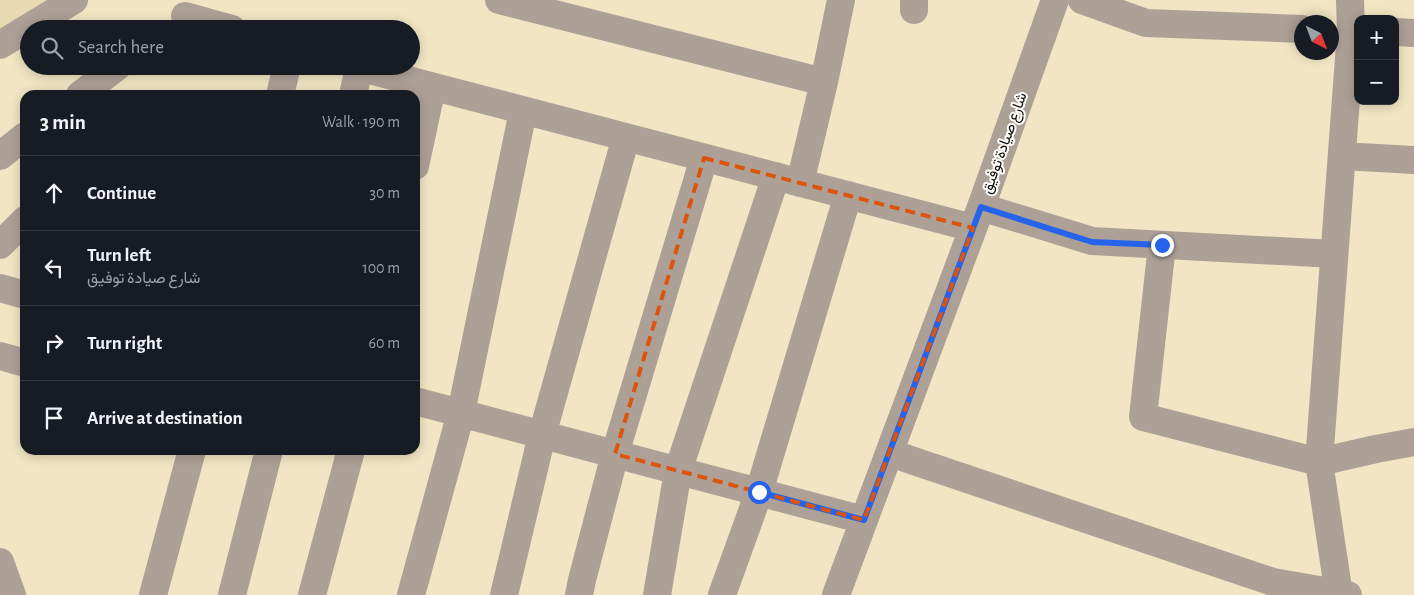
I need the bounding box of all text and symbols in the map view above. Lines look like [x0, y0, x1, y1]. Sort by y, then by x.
north arrow [1294, 15, 1339, 60]
map controls [1354, 15, 1399, 105]
button: + [1354, 15, 1399, 60]
search box [20, 20, 420, 75]
icon: search [38, 34, 66, 62]
text: Search here [78, 38, 164, 57]
button: − [1354, 60, 1399, 105]
street label: شارع صيادة توفيق [979, 90, 1033, 197]
text: 3 min [40, 112, 86, 133]
text: Walk · 190 m [322, 114, 400, 130]
icon: ahead [40, 179, 68, 207]
text: Continue [87, 184, 156, 203]
text: 30 m [370, 185, 400, 201]
route end [1151, 234, 1174, 257]
text: Turn left [87, 246, 151, 265]
icon: left [40, 254, 68, 282]
text: 100 m [362, 260, 400, 276]
text: شارع صيادة توفيق [87, 270, 200, 286]
icon: right [40, 329, 68, 357]
text: Turn right [87, 334, 162, 353]
text: 60 m [369, 335, 400, 351]
icon: arrive [40, 404, 68, 432]
text: Arrive at destination [87, 409, 243, 428]
route start [748, 481, 771, 504]

